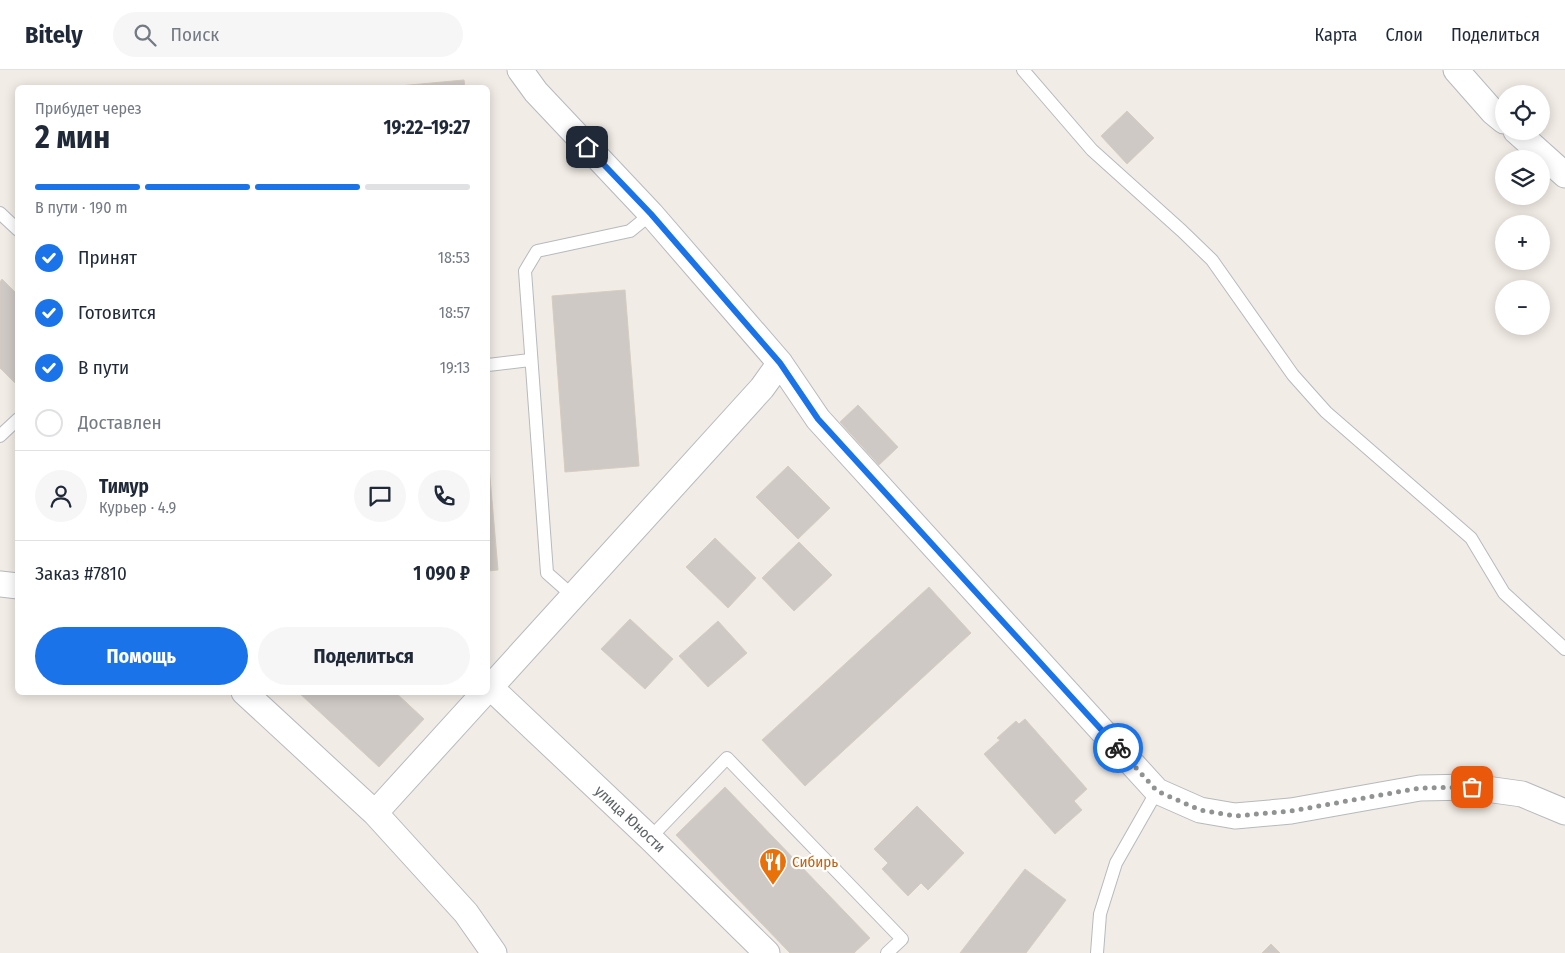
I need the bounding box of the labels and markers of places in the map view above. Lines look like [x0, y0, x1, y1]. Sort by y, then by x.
pin [566, 126, 608, 168]
pin [1451, 766, 1493, 808]
restaurant icon: Сибирь [758, 847, 788, 886]
place label: Сибирь [792, 853, 838, 871]

